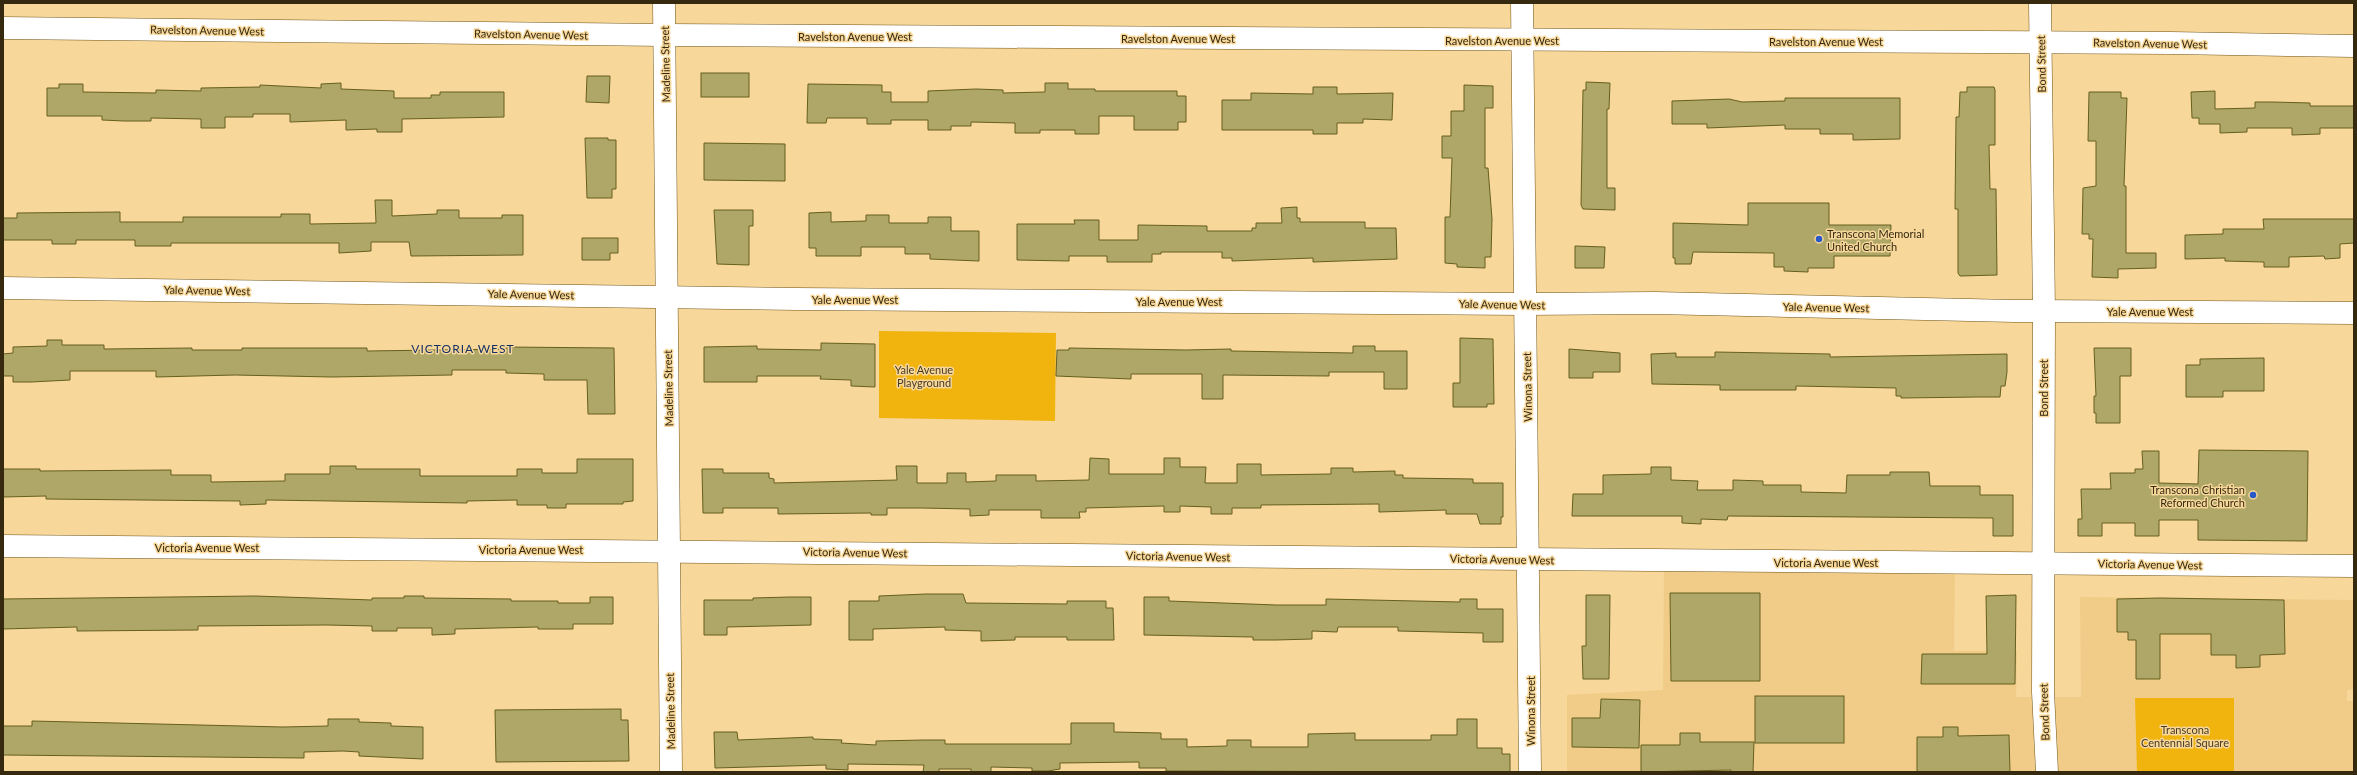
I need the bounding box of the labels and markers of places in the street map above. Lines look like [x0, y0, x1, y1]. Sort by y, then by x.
place label: Transcona Memorial United Church [1827, 227, 1924, 253]
marker: Transcona Memorial United Church [1814, 234, 1824, 244]
place label: Transcona Christian Reformed Church [2150, 483, 2245, 509]
marker: Transcona Christian Reformed Church [2248, 490, 2258, 500]

